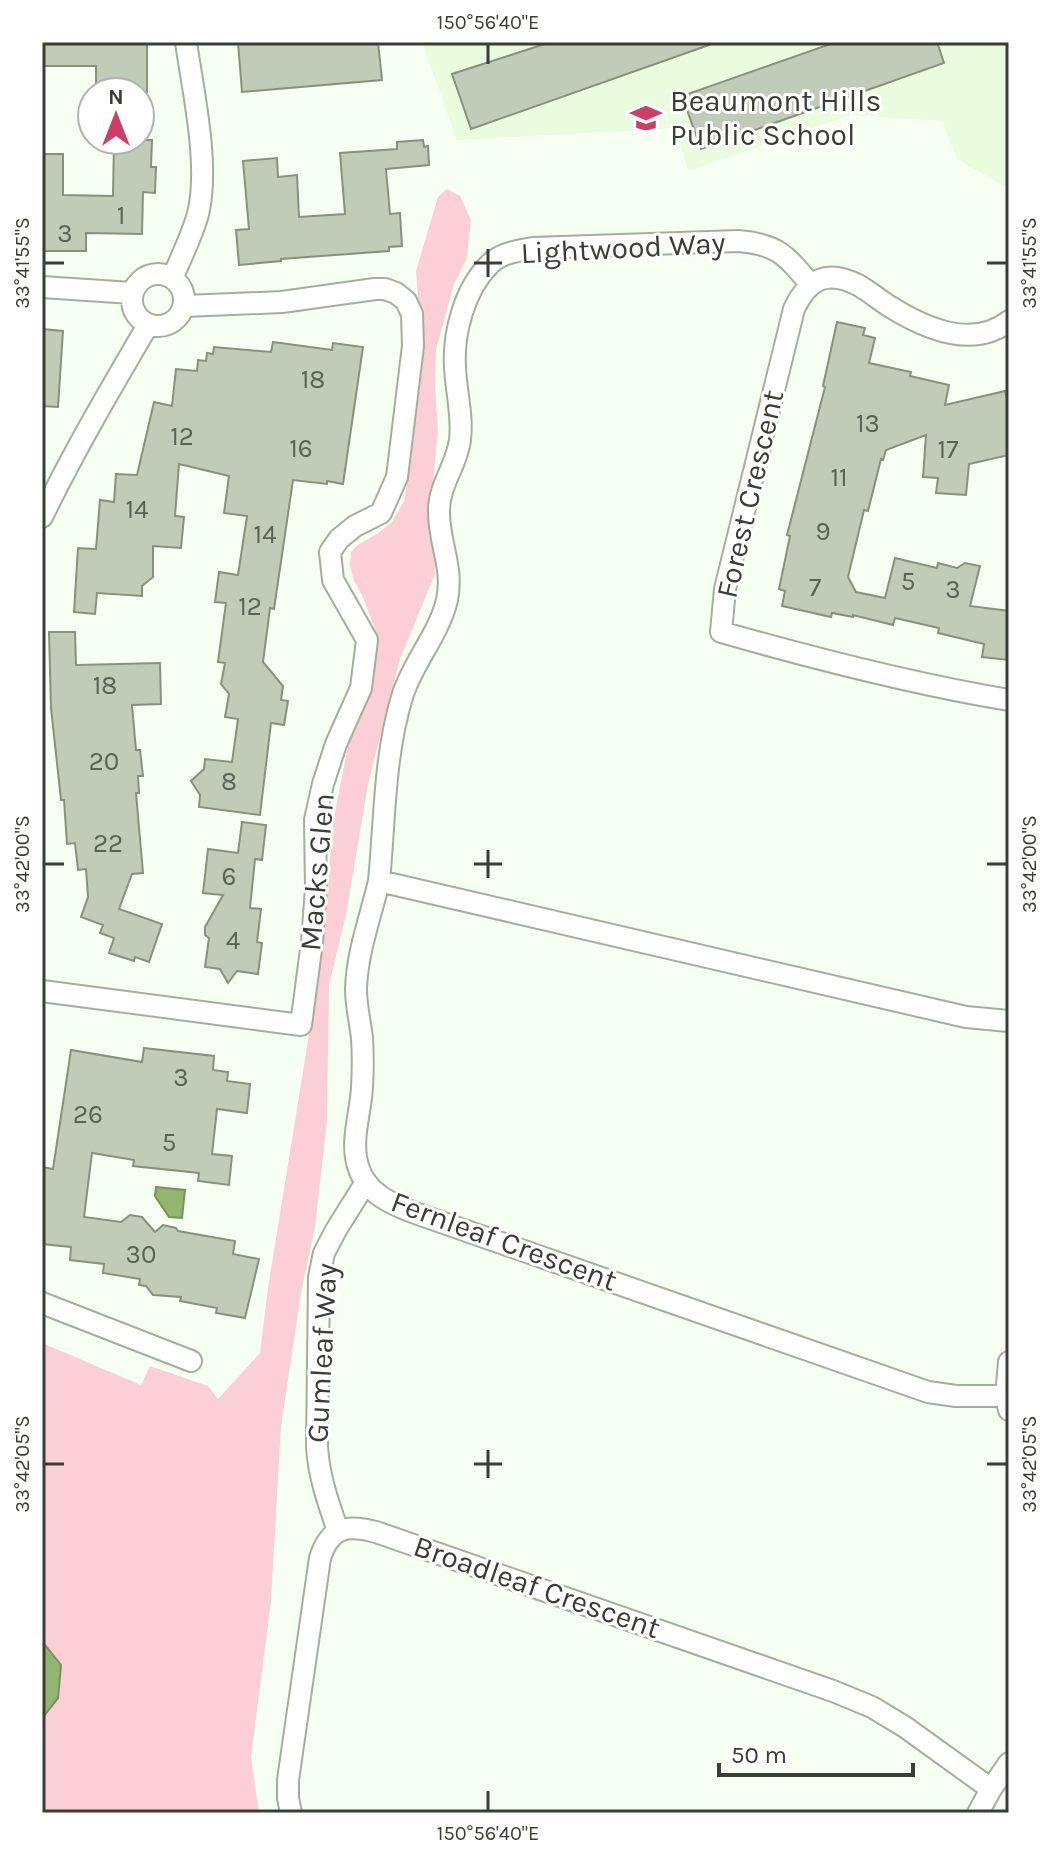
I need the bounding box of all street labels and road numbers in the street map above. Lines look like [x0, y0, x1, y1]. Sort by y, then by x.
street label: Lightwood Way [520, 225, 726, 271]
street label: Forest Crescent [709, 386, 791, 602]
street label: Macks Glen [292, 792, 342, 952]
street label: Fernleaf Crescent [386, 1183, 622, 1299]
street label: Gumleaf Way [299, 1262, 345, 1444]
street label: Broadleaf Crescent [409, 1528, 665, 1646]

